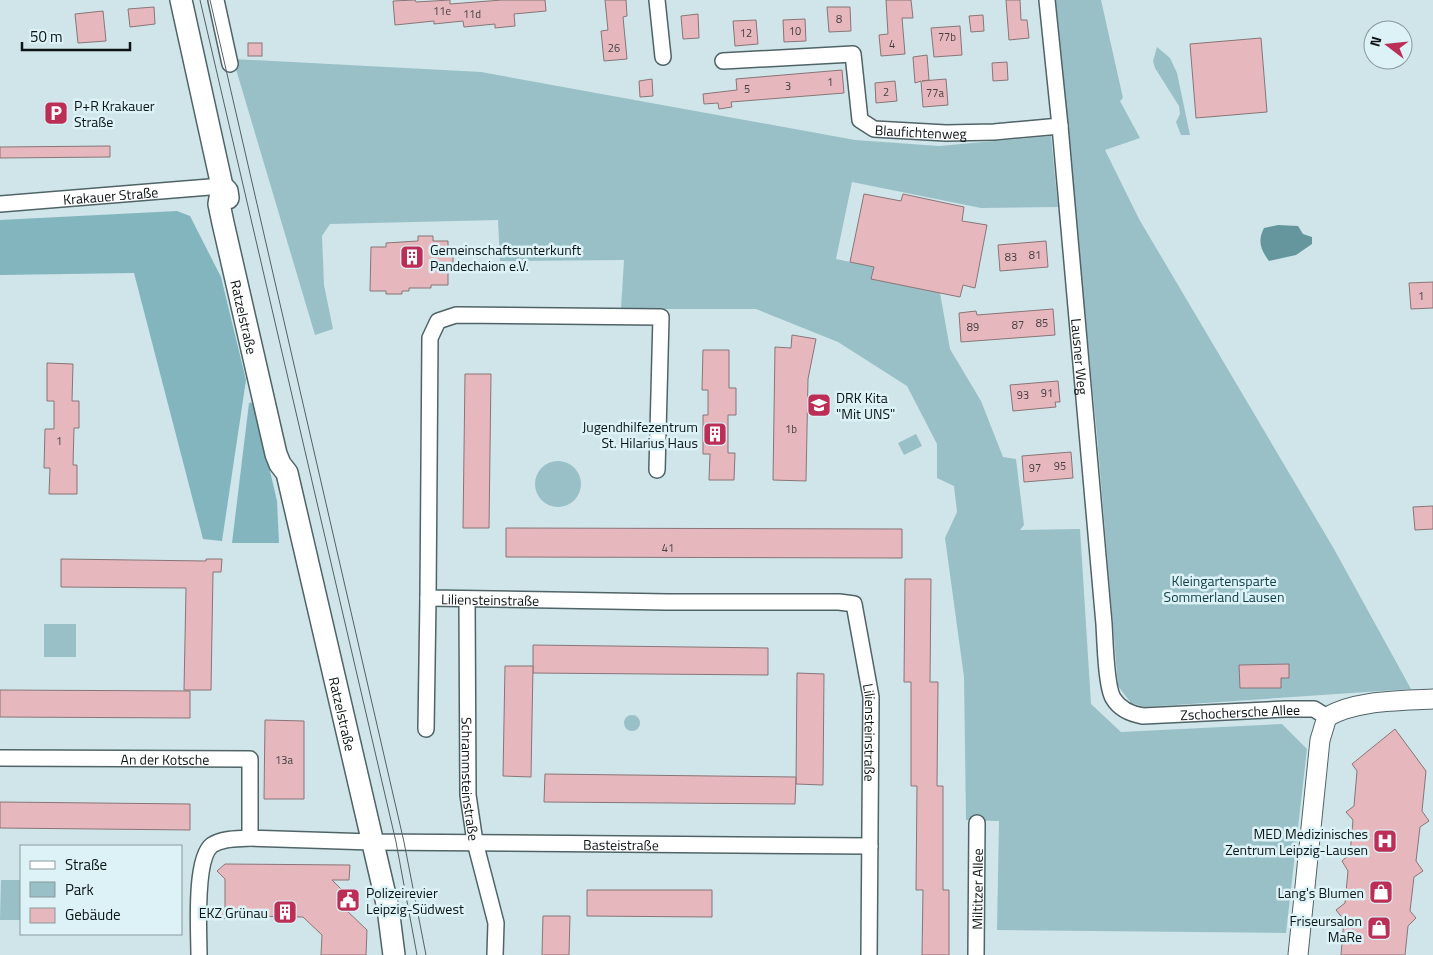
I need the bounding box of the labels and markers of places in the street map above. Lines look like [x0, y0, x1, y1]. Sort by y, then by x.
place label: P+R Krakauer Straße [74, 95, 155, 132]
parking icon: P+R Krakauer Straße [43, 100, 69, 126]
place label: Gemeinschaftsunterkunft Pandechaion e.V. [430, 239, 581, 276]
building icon: Gemeinschaftsunterkunft Pandechaion e.V. [399, 244, 425, 270]
place label: DRK Kita "Mit UNS" [836, 387, 895, 424]
school or university icon: DRK Kita "Mit UNS" [806, 392, 832, 418]
place label: Jugendhilfezentrum St. Hilarius Haus [582, 416, 698, 453]
building icon: Jugendhilfezentrum St. Hilarius Haus [702, 421, 728, 447]
place label: MED Medizinisches Zentrum Leipzig-Lausen [1225, 823, 1368, 860]
hospital icon: MED Medizinisches Zentrum Leipzig-Lausen [1372, 828, 1398, 854]
shop icon: Lang's Blumen [1368, 879, 1394, 905]
place label: Polizeirevier Leipzig-Südwest [366, 882, 464, 919]
place label: Lang's Blumen [1278, 882, 1364, 903]
public building icon: Polizeirevier Leipzig-Südwest [335, 887, 361, 913]
building icon: EKZ Grünau [272, 899, 298, 925]
place label: EKZ Grünau [199, 902, 268, 923]
place label: Friseursalon MaRe [1289, 910, 1362, 947]
shop icon: Friseursalon MaRe [1366, 915, 1392, 941]

